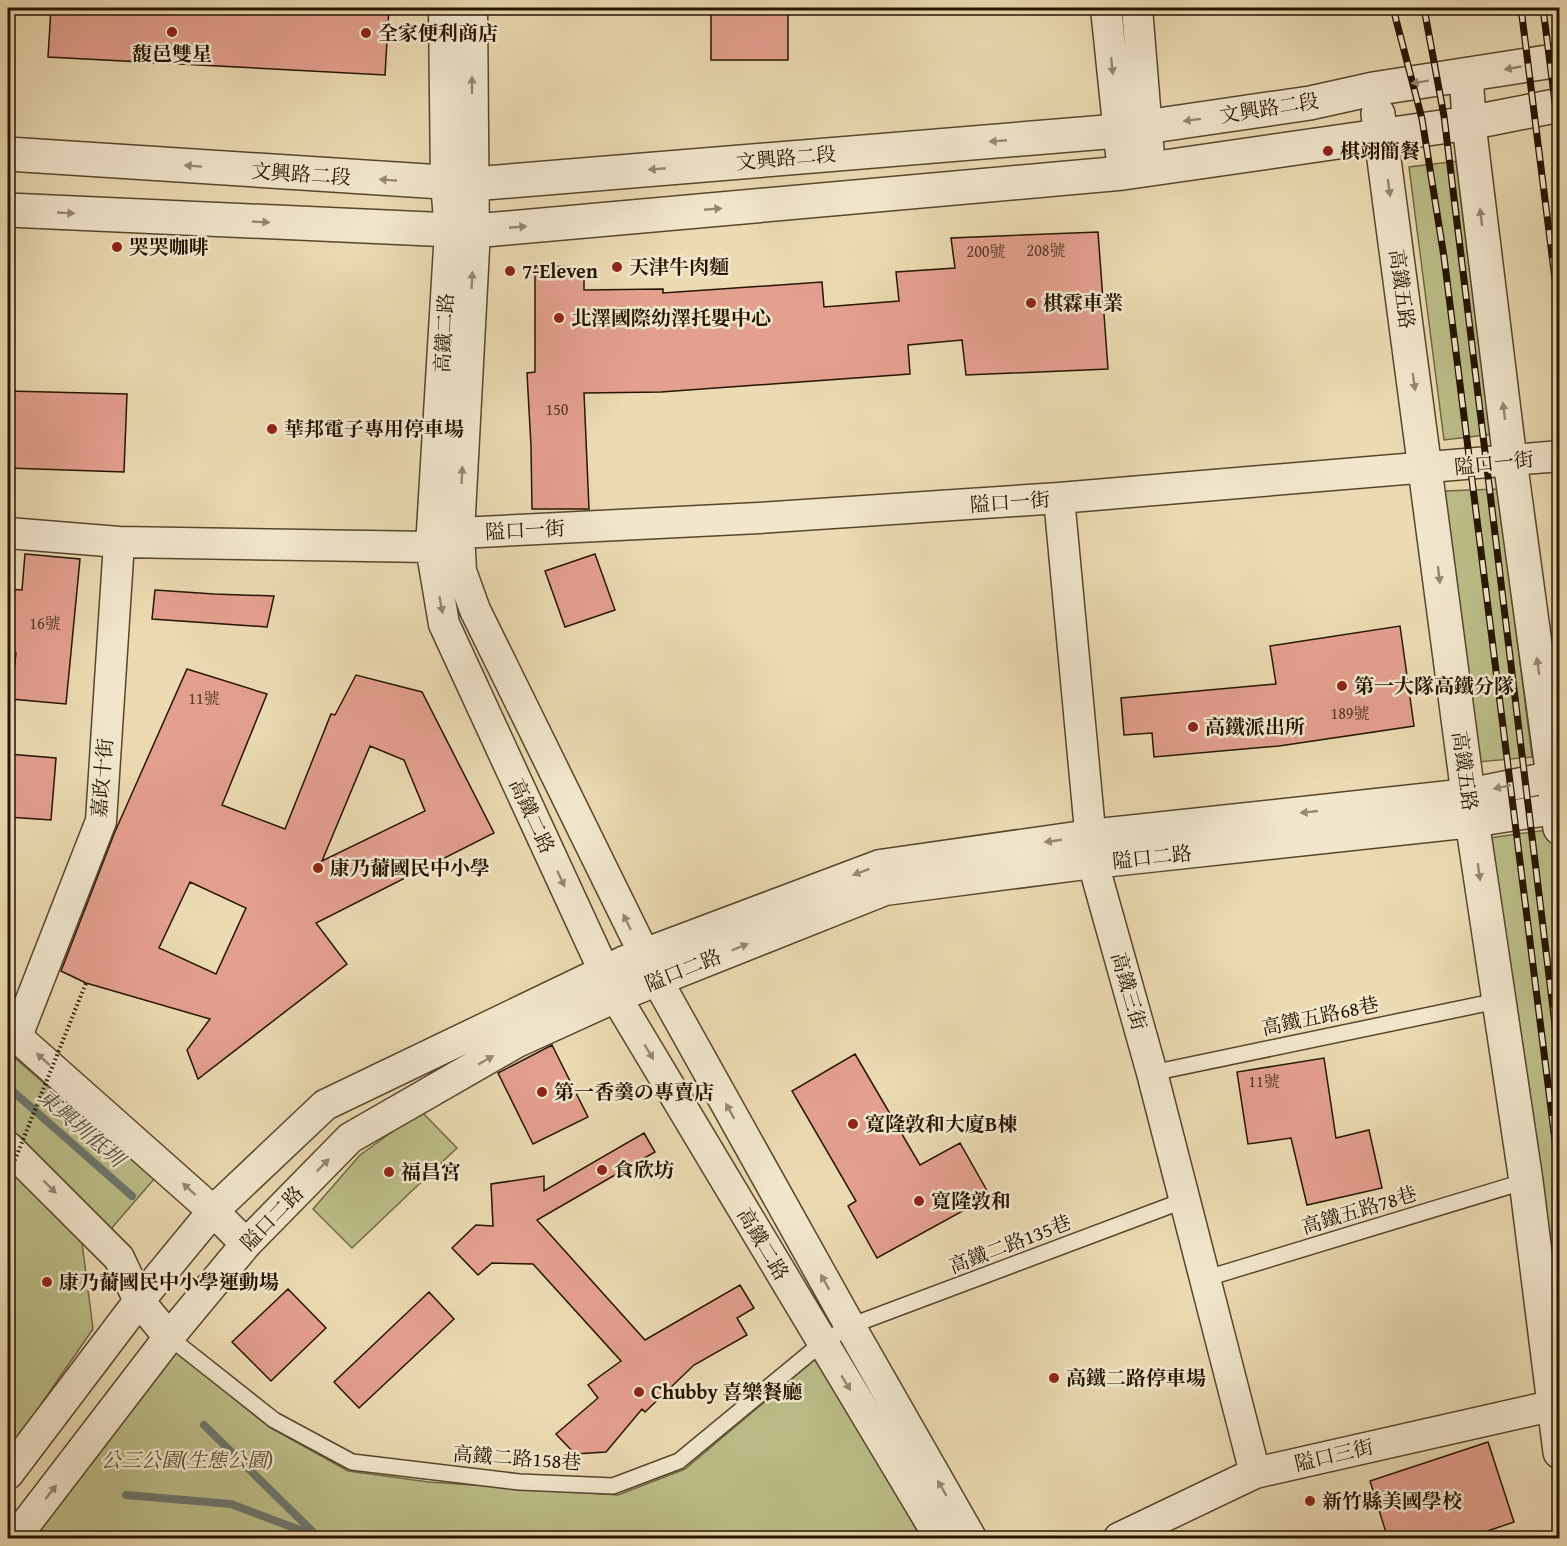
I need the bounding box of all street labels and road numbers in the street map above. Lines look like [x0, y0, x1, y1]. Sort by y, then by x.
street label: 文興路二段 [1217, 85, 1321, 130]
street label: 文興路二段 [735, 139, 837, 176]
street label: 文興路二段 [250, 156, 352, 191]
street label: 高鐵五路 [1383, 247, 1422, 331]
street label: 高鐵二路 [427, 292, 460, 374]
street label: 隘口一街 [1453, 444, 1535, 481]
street label: 隘口一街 [969, 484, 1051, 519]
street label: 隘口一街 [484, 513, 566, 546]
street label: 高鐵五路 [1446, 729, 1485, 813]
street label: 嘉政十街 [84, 737, 119, 819]
street label: 高鐵二路 [502, 773, 562, 858]
street label: 隘口二路 [1111, 838, 1193, 875]
street label: 隘口二路 [640, 941, 725, 998]
street label: 高鐵三街 [1105, 948, 1154, 1033]
street label: 高鐵五路68巷 [1259, 989, 1381, 1042]
street label: 高鐵五路78巷 [1298, 1178, 1420, 1241]
street label: 隘口二路 [233, 1179, 310, 1256]
street label: 高鐵二路 [730, 1202, 796, 1285]
street label: 高鐵二路135巷 [944, 1207, 1075, 1280]
street label: 隘口三街 [1292, 1431, 1376, 1478]
street label: 高鐵二路158巷 [452, 1439, 582, 1476]

